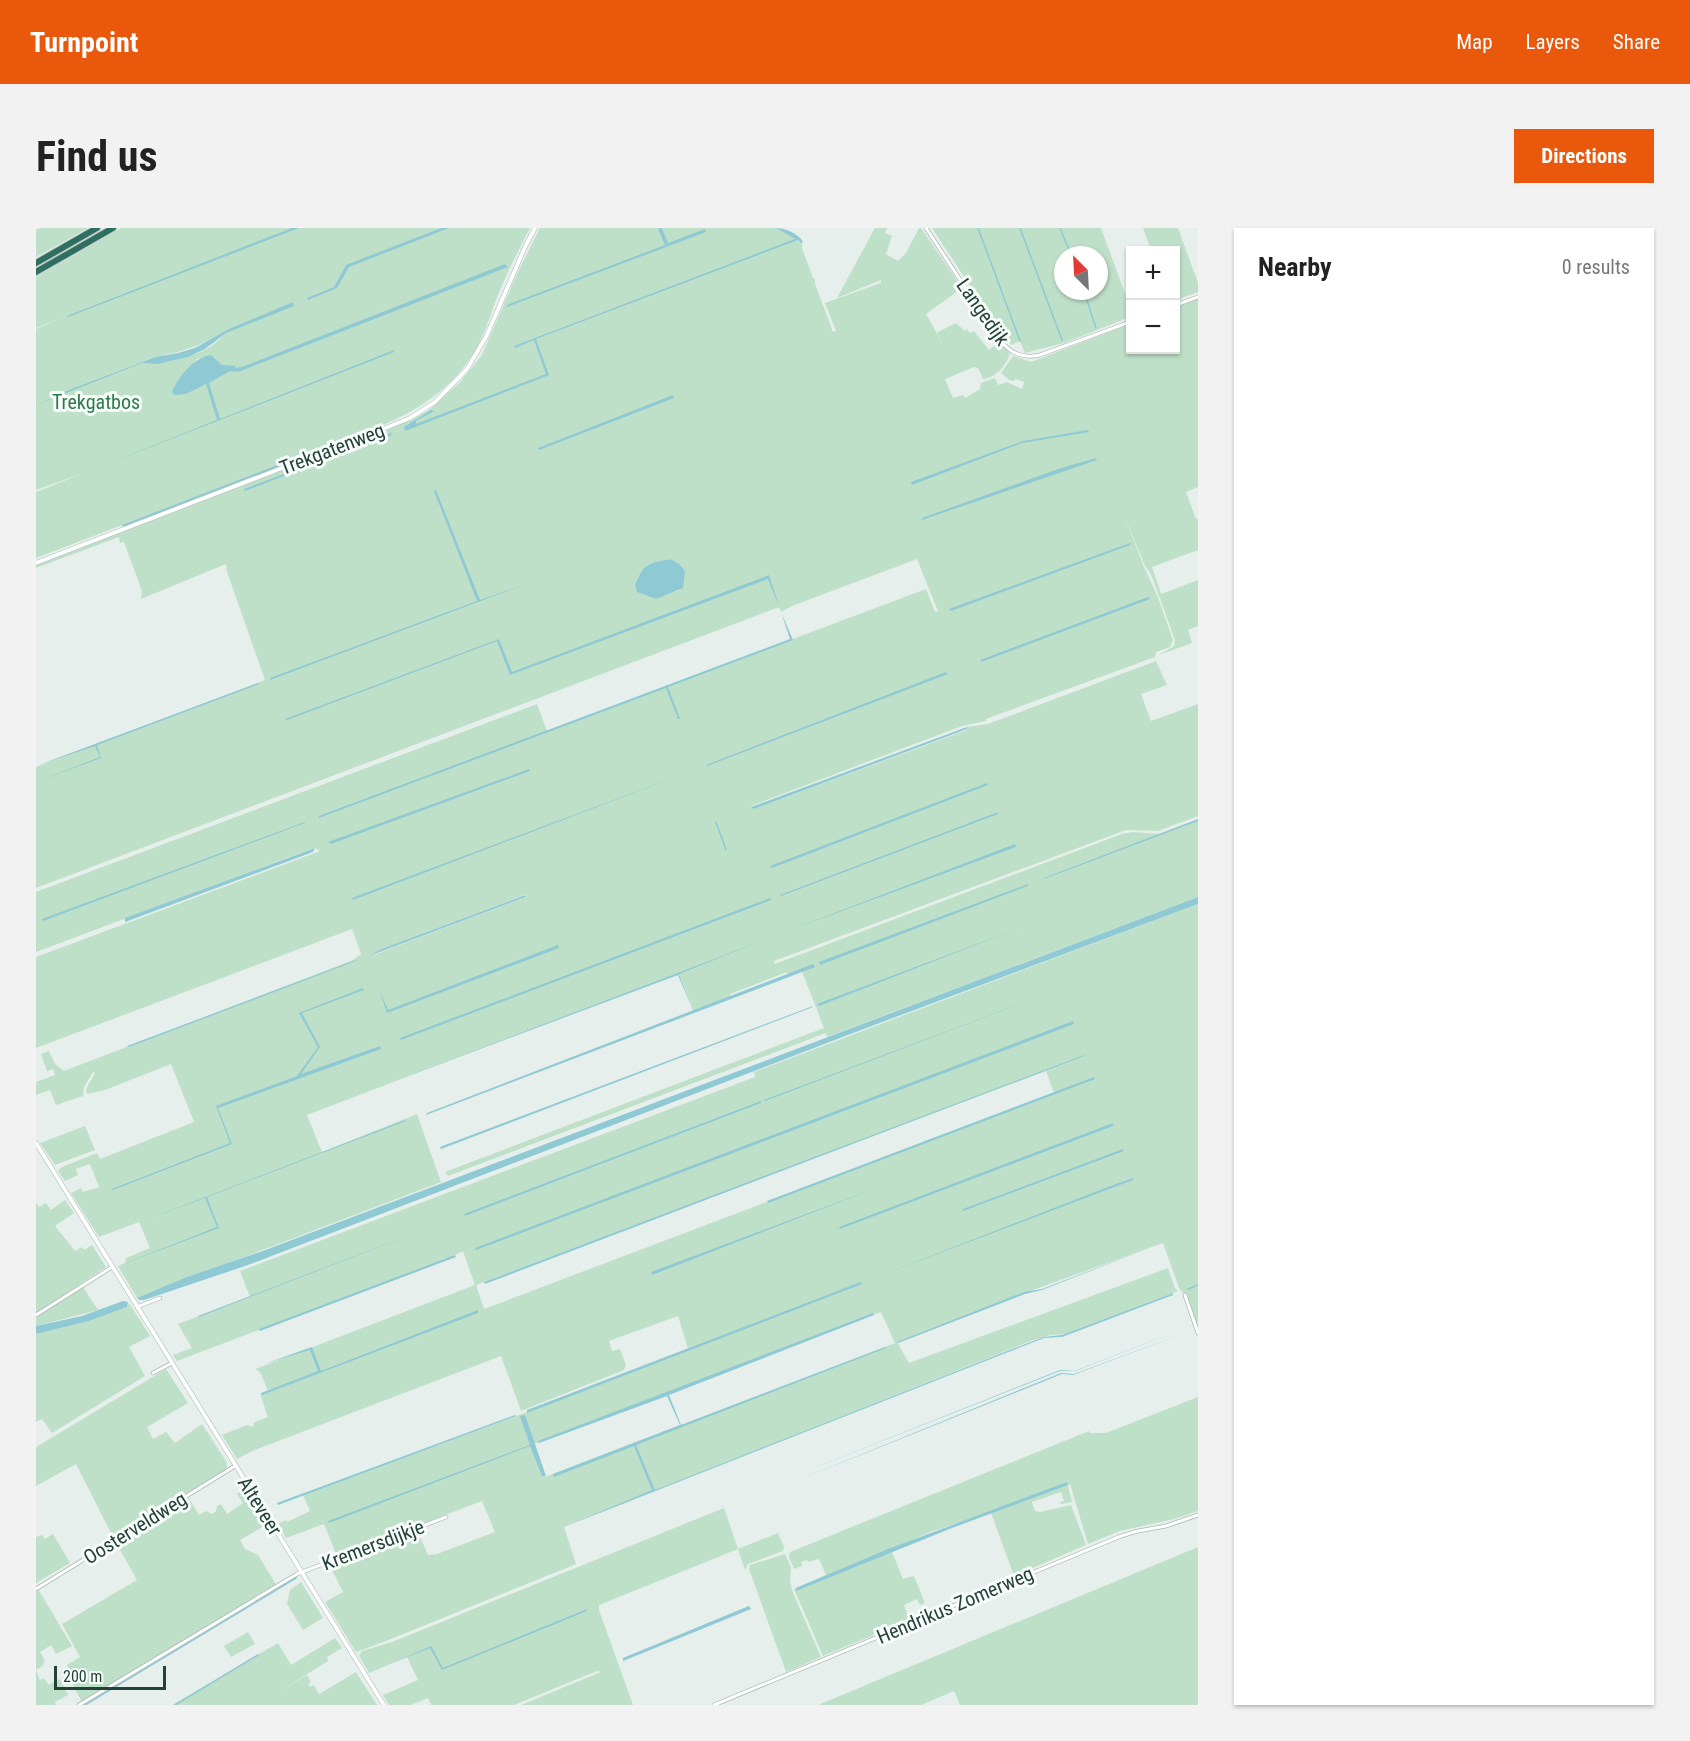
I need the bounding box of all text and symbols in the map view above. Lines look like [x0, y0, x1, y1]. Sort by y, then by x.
text: Turnpoint [30, 26, 138, 59]
text: Map [1456, 30, 1493, 54]
text: Layers [1526, 30, 1580, 54]
text: Share [1613, 30, 1660, 54]
button: Directions [1514, 129, 1654, 183]
text: Find us [36, 132, 157, 181]
north arrow [1054, 246, 1108, 300]
map controls [1126, 246, 1180, 354]
button: + [1126, 246, 1180, 300]
text: Nearby [1258, 252, 1332, 282]
text: 0 results [1562, 255, 1630, 279]
street label: Langedijk [951, 274, 1015, 350]
button: − [1126, 300, 1180, 354]
park label: Trekgatbos [52, 390, 140, 414]
street label: Trekgatenweg [276, 418, 388, 480]
street label: Alteveer [233, 1472, 287, 1540]
street label: Oosterveldweg [79, 1487, 191, 1569]
street label: Kremersdijkje [318, 1514, 428, 1576]
street label: Hendrikus Zomerweg [873, 1561, 1037, 1649]
scale bar [54, 1663, 166, 1690]
text: 200 m [63, 1667, 102, 1686]

